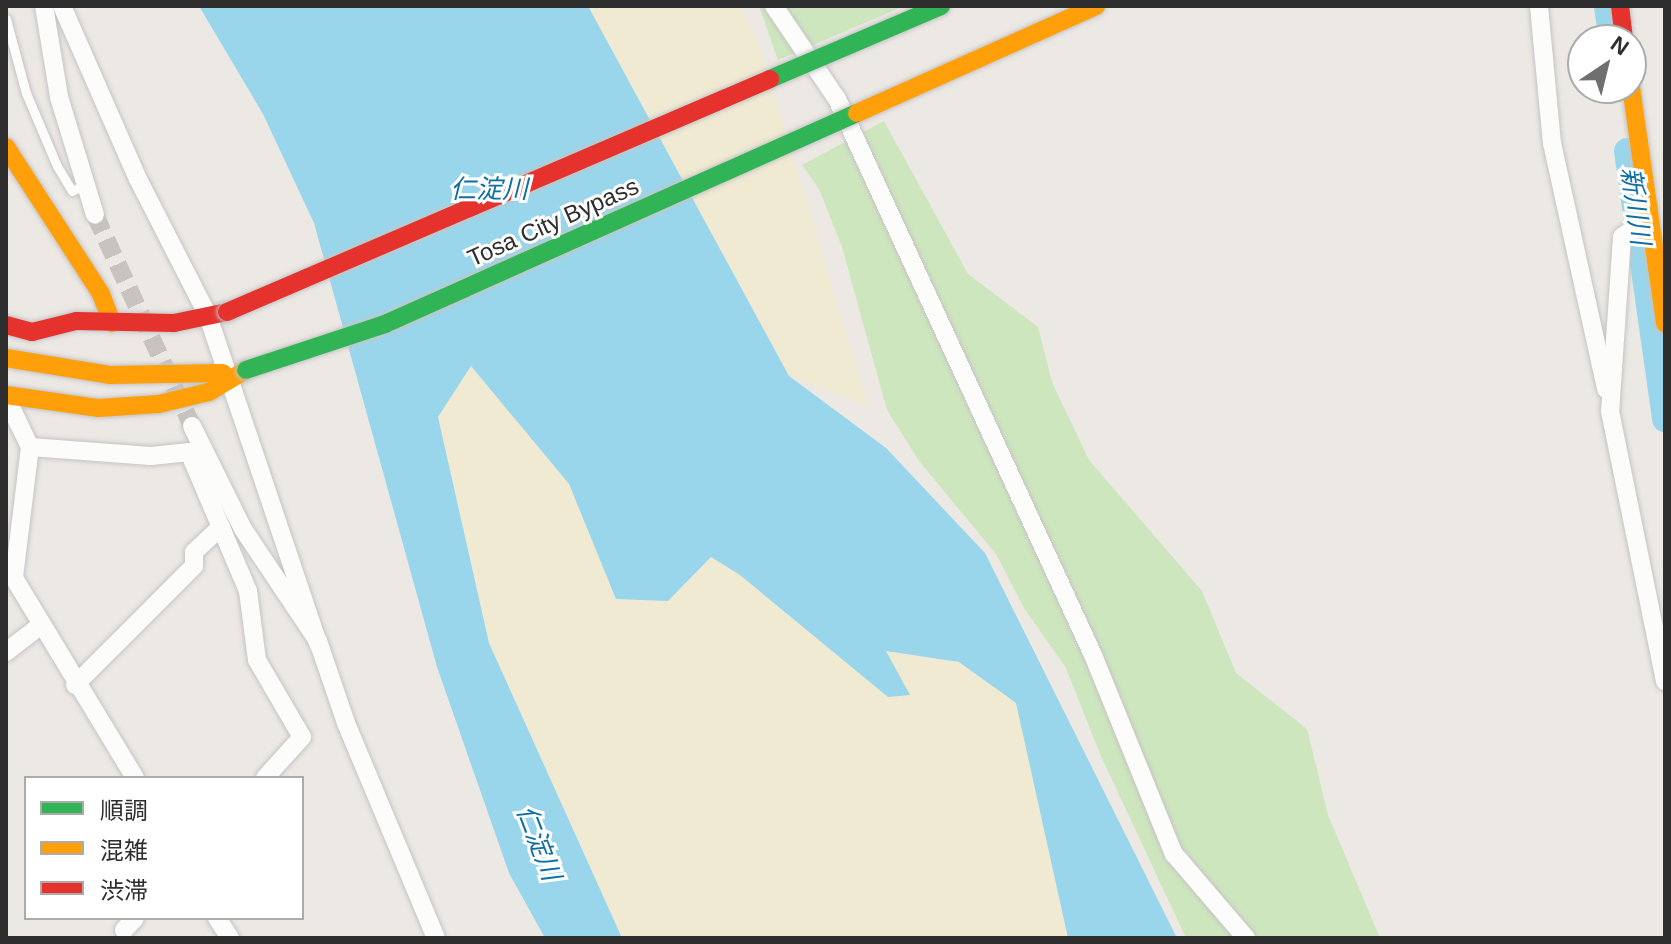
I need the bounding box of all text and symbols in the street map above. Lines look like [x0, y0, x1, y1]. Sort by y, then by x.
north arrow [1567, 24, 1647, 104]
text: N [1606, 31, 1634, 60]
water label: 新川川 [1614, 165, 1656, 247]
street label: Tosa City Bypass [463, 171, 643, 273]
water label: 仁淀川 [450, 174, 528, 206]
legend [24, 776, 304, 920]
text: 順調 [100, 797, 148, 824]
water label: 仁淀川 [509, 801, 567, 885]
text: 混雑 [100, 837, 148, 864]
text: 渋滞 [100, 877, 148, 904]

